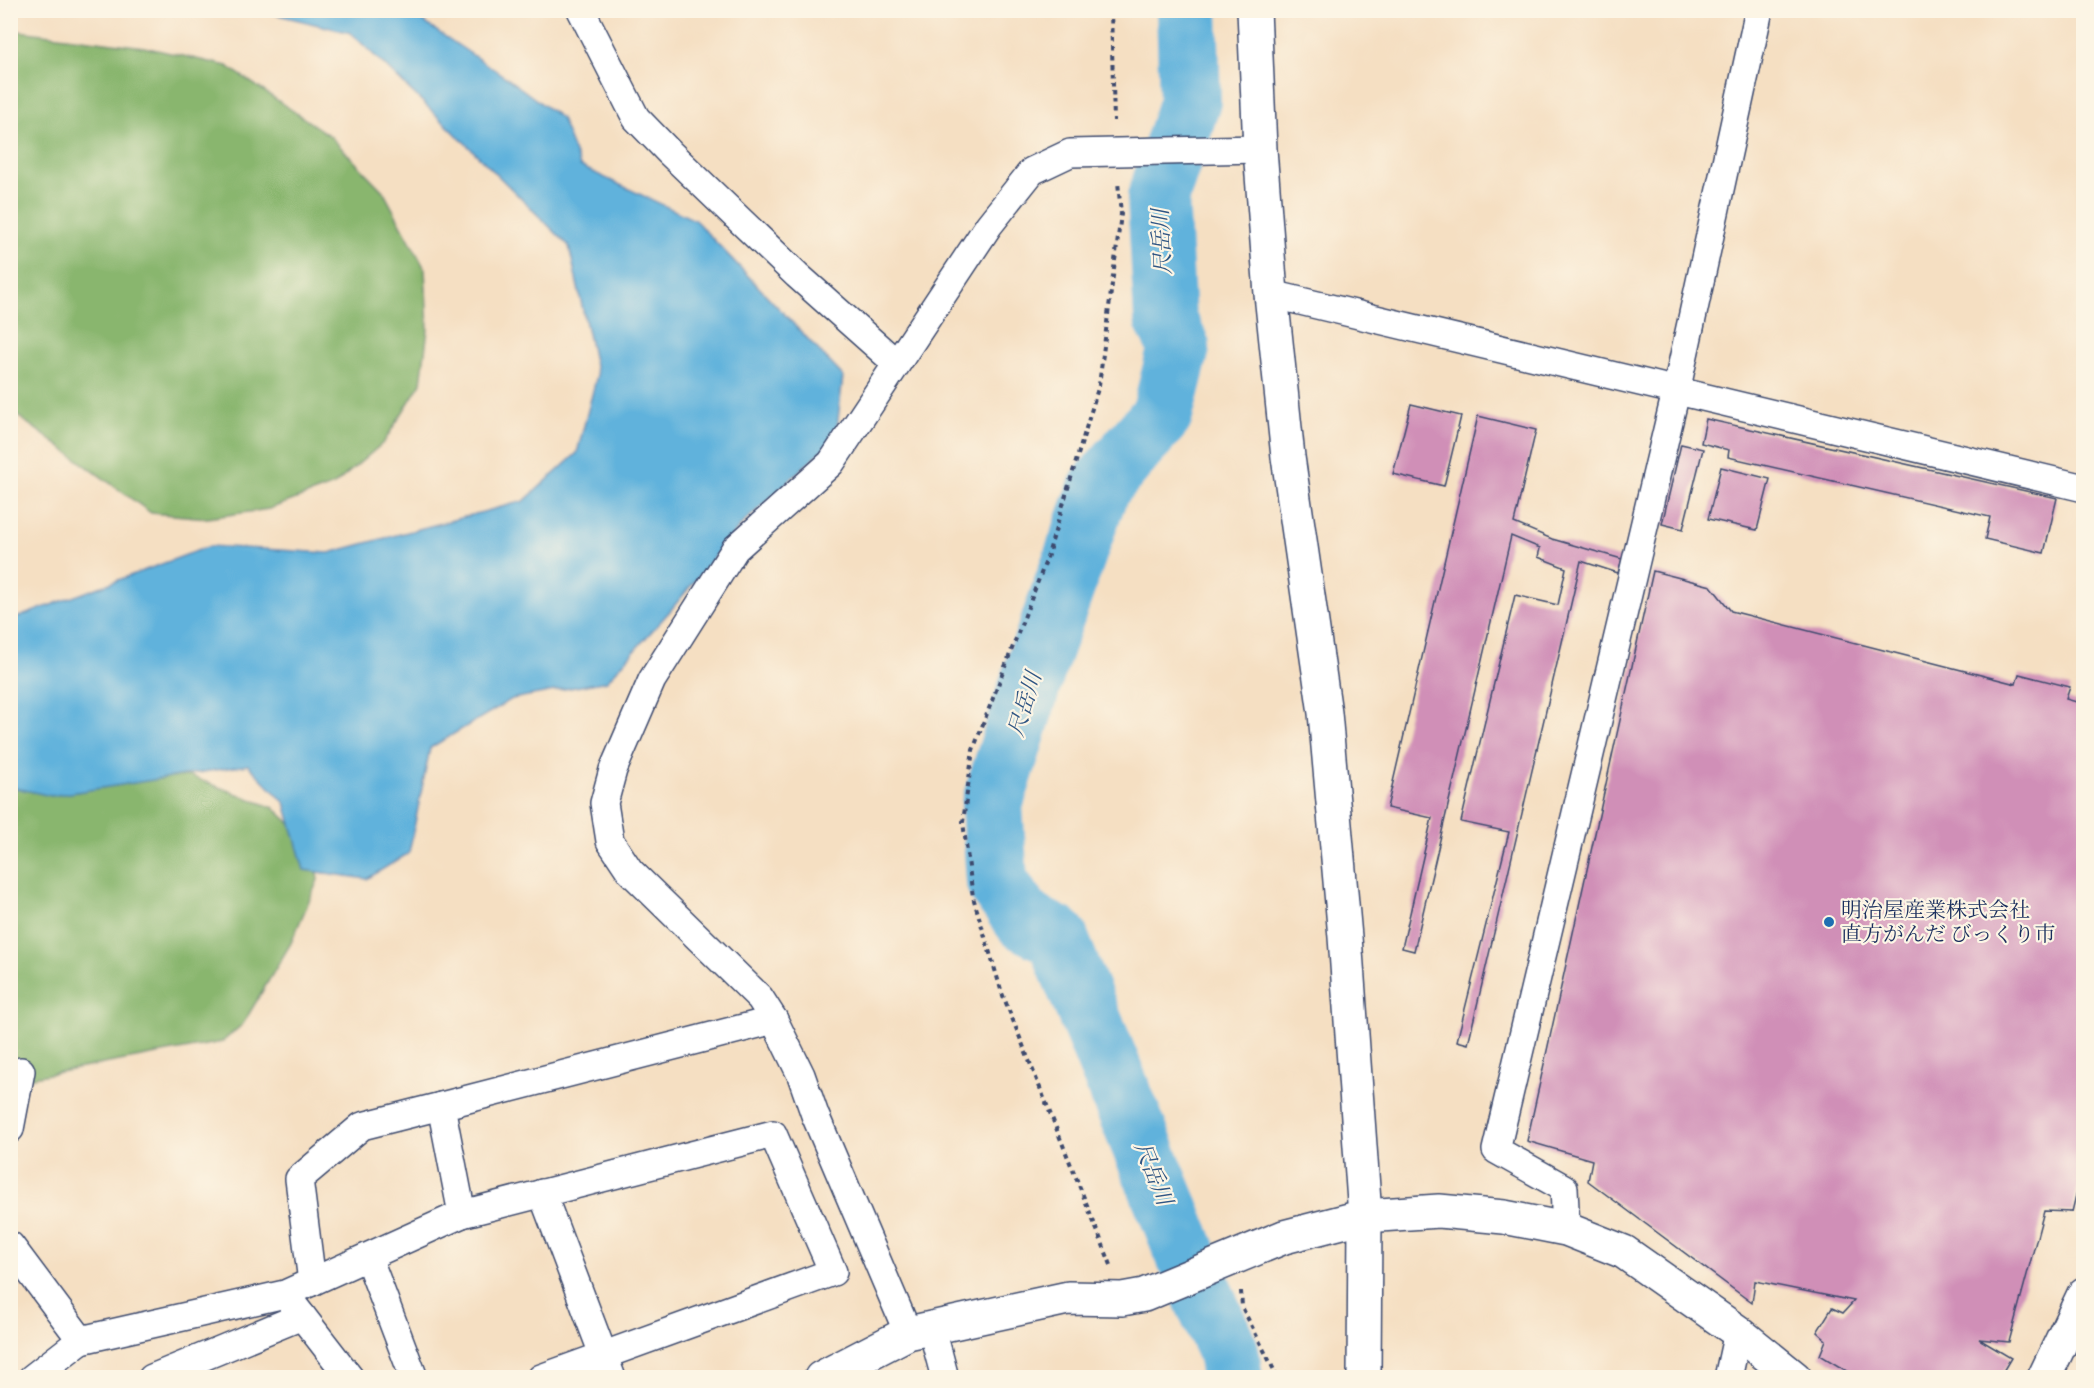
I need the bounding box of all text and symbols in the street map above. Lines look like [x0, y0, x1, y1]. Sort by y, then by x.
water label: 尺岳川 [1143, 206, 1179, 276]
water label: 尺岳川 [999, 666, 1050, 740]
place label: 明治屋産業株式会社 直方がんだ びっくり市 [1841, 894, 2056, 949]
marker: 明治屋産業株式会社 直方がんだ びっくり市 [1822, 915, 1836, 929]
water label: 尺岳川 [1127, 1136, 1182, 1211]

